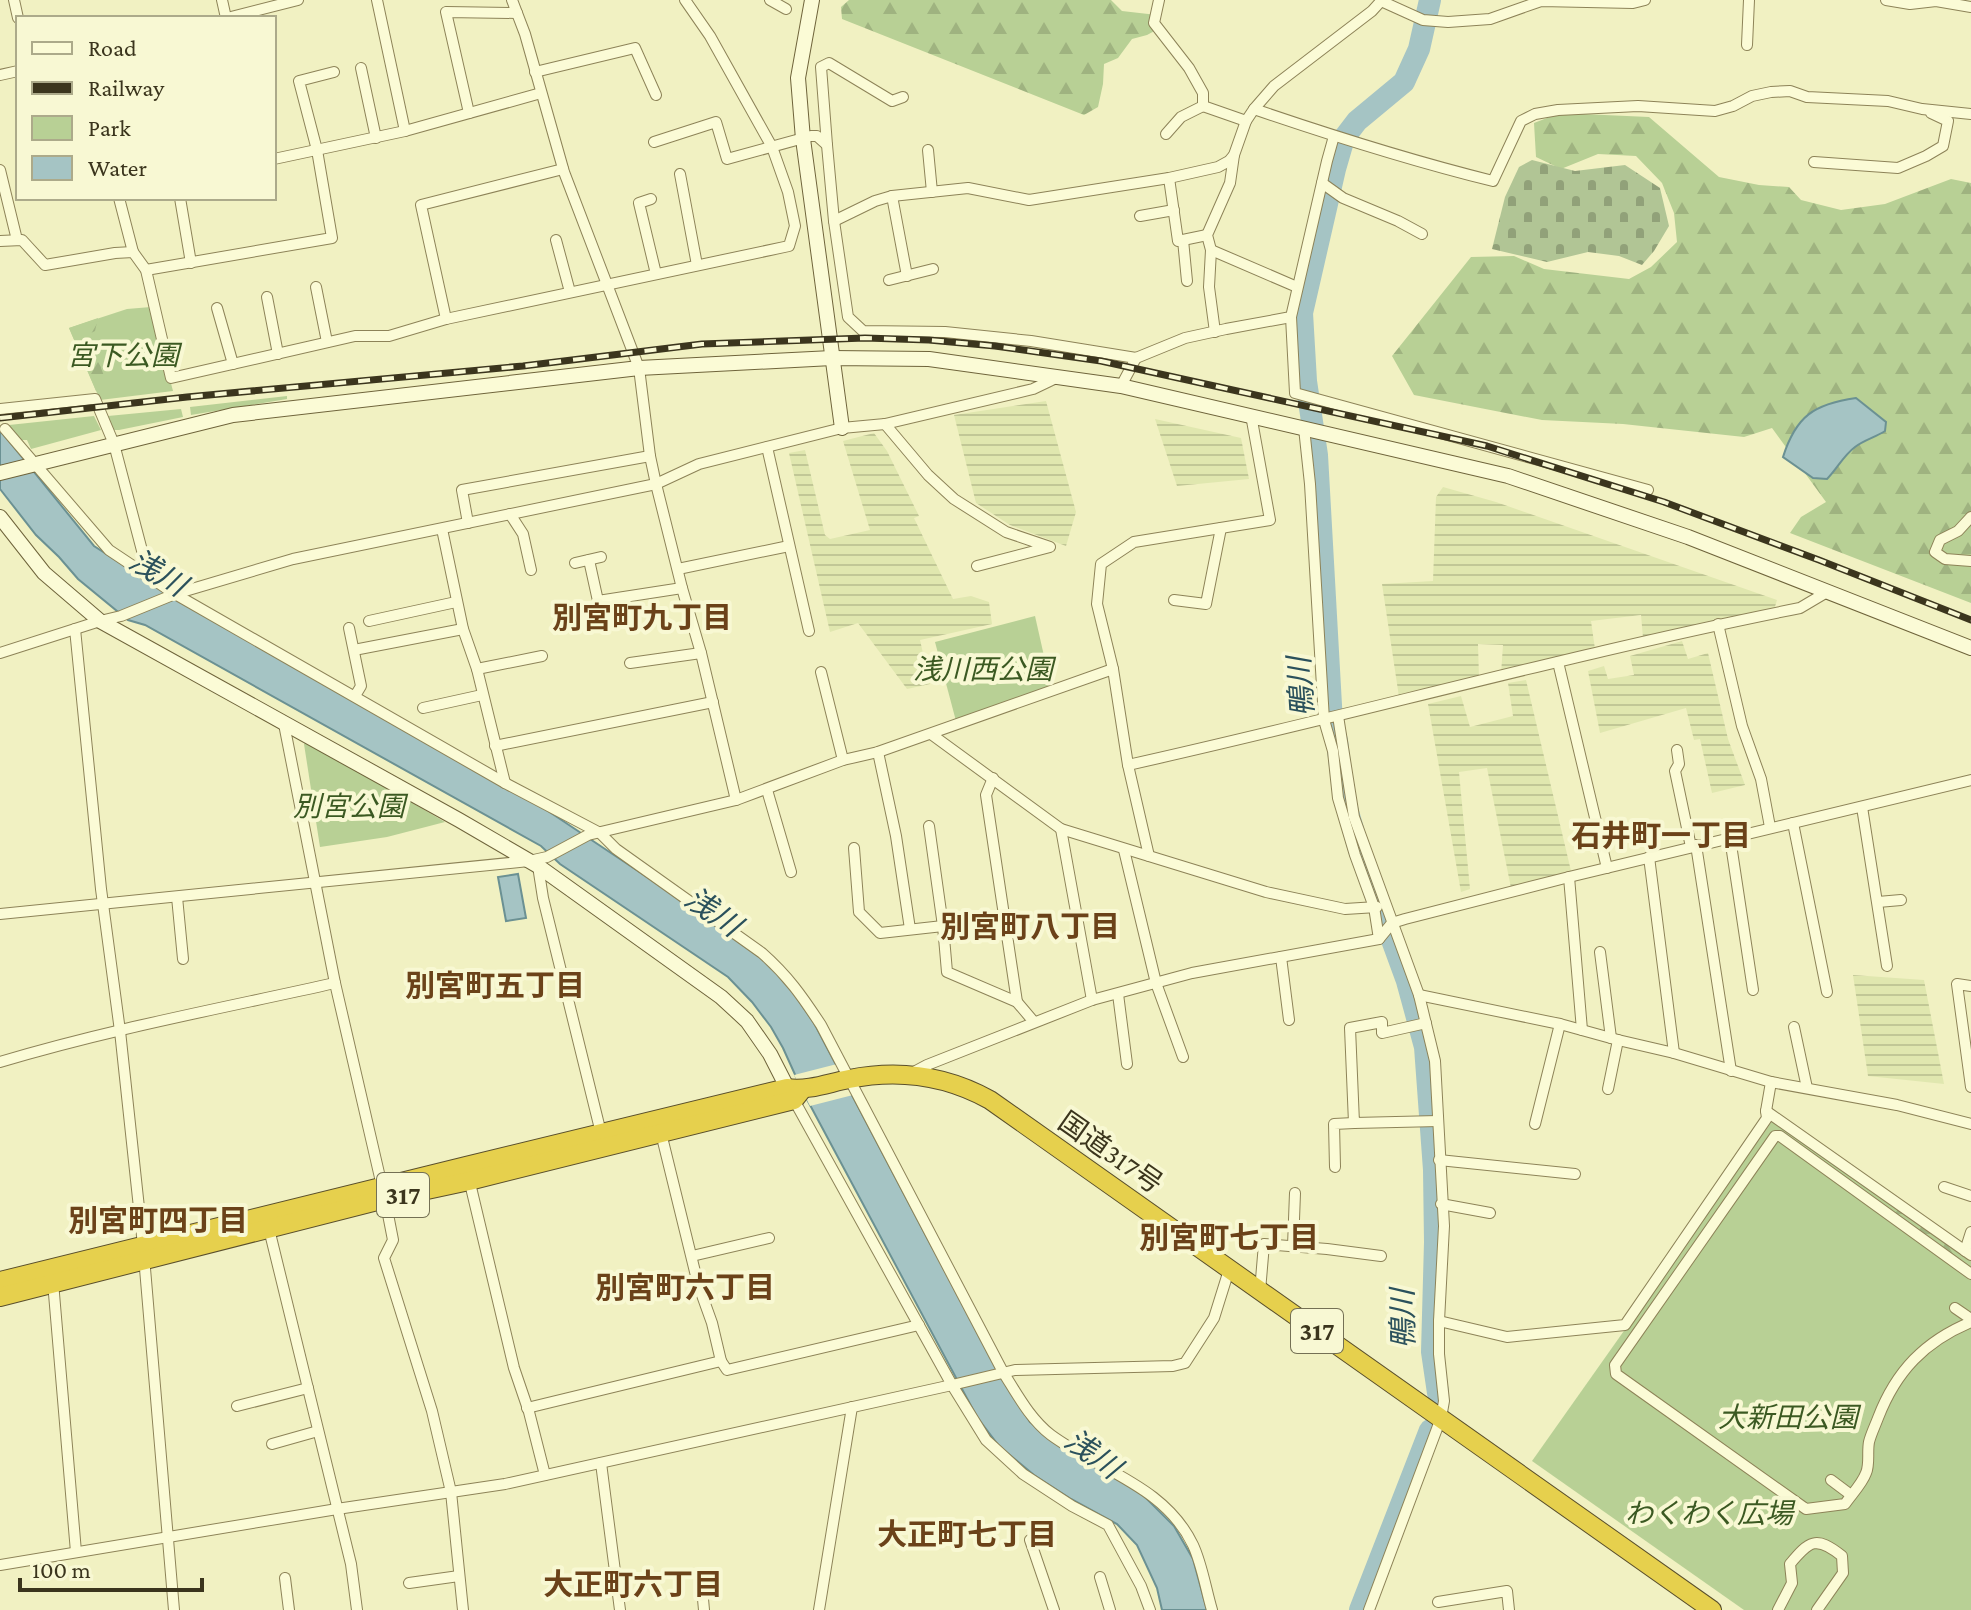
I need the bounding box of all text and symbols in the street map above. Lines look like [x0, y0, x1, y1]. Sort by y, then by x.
legend [16, 16, 276, 200]
text: Road [88, 34, 137, 61]
text: Railway [88, 74, 165, 101]
text: Park [88, 114, 131, 141]
text: Water [88, 154, 147, 181]
park label: 宮下公園 [67, 340, 183, 371]
water label: 浅川 [124, 543, 195, 604]
district label: 別宮町九丁目 [552, 601, 732, 634]
water label: 鴨川 [1282, 653, 1319, 718]
park label: 浅川西公園 [913, 654, 1057, 685]
park label: 別宮公園 [293, 791, 409, 822]
district label: 石井町一丁目 [1571, 819, 1751, 852]
water label: 浅川 [679, 881, 750, 944]
district label: 別宮町八丁目 [940, 910, 1120, 943]
district label: 別宮町五丁目 [405, 969, 585, 1002]
street label: 国道317号 [1053, 1105, 1169, 1199]
road number: 317 [377, 1173, 429, 1217]
district label: 別宮町四丁目 [68, 1204, 248, 1237]
district label: 別宮町七丁目 [1139, 1221, 1319, 1254]
district label: 別宮町六丁目 [595, 1271, 775, 1304]
water label: 鴨川 [1385, 1286, 1420, 1349]
road number: 317 [1291, 1309, 1343, 1353]
park label: 大新田公園 [1718, 1402, 1862, 1433]
water label: 浅川 [1059, 1423, 1130, 1486]
park label: わくわく広場 [1625, 1498, 1796, 1529]
district label: 大正町七丁目 [877, 1518, 1057, 1551]
scale bar [20, 1542, 202, 1592]
text: 100 m [32, 1556, 91, 1583]
district label: 大正町六丁目 [543, 1568, 723, 1601]

